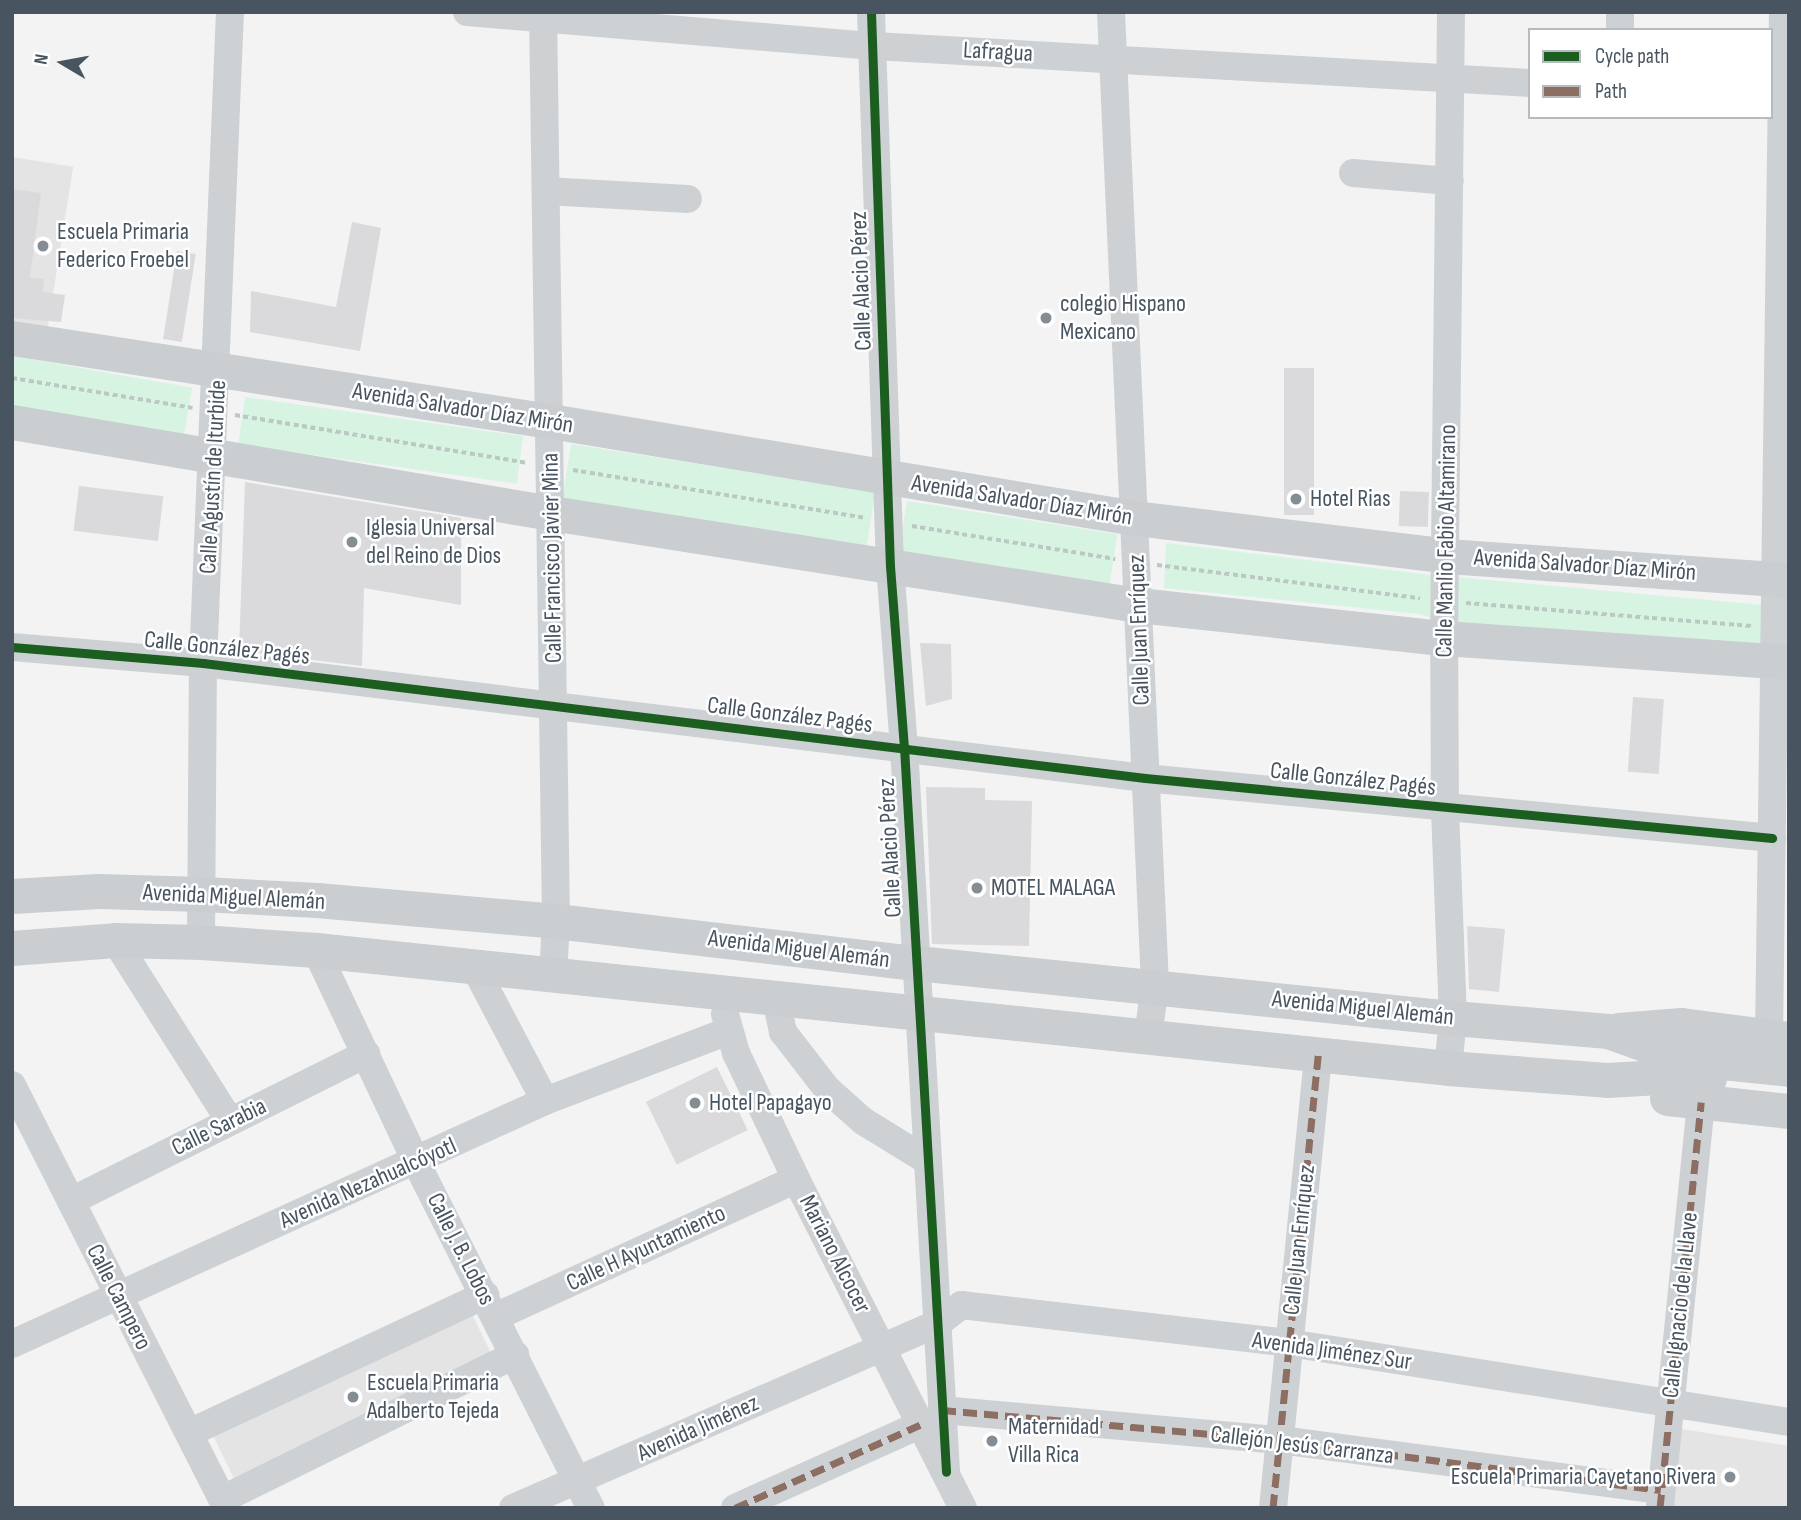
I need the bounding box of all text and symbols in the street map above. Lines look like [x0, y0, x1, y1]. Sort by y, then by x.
north arrow [28, 28, 98, 98]
legend [1528, 28, 1773, 119]
street label: Lafragua [962, 36, 1034, 68]
text: Cycle path [1595, 44, 1669, 69]
text: N [30, 52, 54, 66]
text: Path [1595, 79, 1627, 104]
street label: Calle Alacio Pérez [844, 211, 878, 351]
place label: Escuela Primaria Federico Froebel [57, 218, 189, 274]
marker: Escuela Primaria Federico Froebel [35, 238, 51, 254]
place label: colegio Hispano Mexicano [1060, 290, 1186, 346]
marker: colegio Hispano Mexicano [1038, 310, 1054, 326]
street label: Avenida Salvador Díaz Mirón [351, 376, 575, 440]
street label: Calle Agustín de Iturbide [194, 379, 232, 575]
street label: Calle Manlio Fabio Altamirano [1430, 424, 1462, 658]
street label: Calle Francisco Javier Mina [536, 453, 568, 663]
street label: Avenida Salvador Díaz Mirón [910, 468, 1134, 532]
place label: Hotel Rias [1310, 485, 1391, 513]
marker: Hotel Rias [1288, 491, 1304, 507]
place label: Iglesia Universal del Reino de Dios [366, 514, 501, 570]
marker: Iglesia Universal del Reino de Dios [344, 534, 360, 550]
street label: Avenida Salvador Díaz Mirón [1473, 543, 1697, 587]
street label: Calle Juan Enríquez [1122, 554, 1156, 706]
street label: Calle González Pagés [143, 625, 311, 671]
street label: Calle González Pagés [706, 691, 874, 739]
street label: Calle González Pagés [1269, 756, 1437, 802]
street label: Calle Alacio Pérez [872, 778, 908, 918]
place label: MOTEL MALAGA [991, 874, 1115, 902]
street label: Avenida Miguel Alemán [142, 878, 326, 916]
marker: MOTEL MALAGA [969, 880, 985, 896]
street label: Avenida Miguel Alemán [707, 924, 891, 974]
street label: Avenida Miguel Alemán [1271, 984, 1455, 1032]
place label: Hotel Papagayo [709, 1089, 832, 1117]
street label: Calle Sarabia [167, 1092, 271, 1162]
marker: Hotel Papagayo [687, 1095, 703, 1111]
street label: Avenida Nezahualcóyotl [275, 1131, 461, 1235]
street label: Calle Juan Enríquez [1277, 1163, 1321, 1317]
street label: Calle J. B. Lobos [421, 1188, 501, 1310]
street label: Mariano Alcocer [793, 1190, 877, 1318]
street label: Calle H Ayuntamiento [562, 1199, 730, 1297]
street label: Calle Ignacio de la Llave [1656, 1211, 1704, 1399]
street label: Calle Campero [80, 1239, 158, 1355]
street label: Avenida Jiménez Sur [1251, 1326, 1413, 1376]
place label: Escuela Primaria Adalberto Tejeda [367, 1369, 499, 1425]
marker: Escuela Primaria Adalberto Tejeda [345, 1389, 361, 1405]
street label: Avenida Jiménez [633, 1389, 763, 1467]
place label: Maternidad Villa Rica [1008, 1413, 1099, 1469]
street label: Callejón Jesús Carranza [1209, 1419, 1395, 1471]
marker: Maternidad Villa Rica [982, 1431, 1002, 1451]
place label: Escuela Primaria Cayetano Rivera [1451, 1463, 1716, 1491]
marker: Escuela Primaria Cayetano Rivera [1722, 1469, 1738, 1485]

